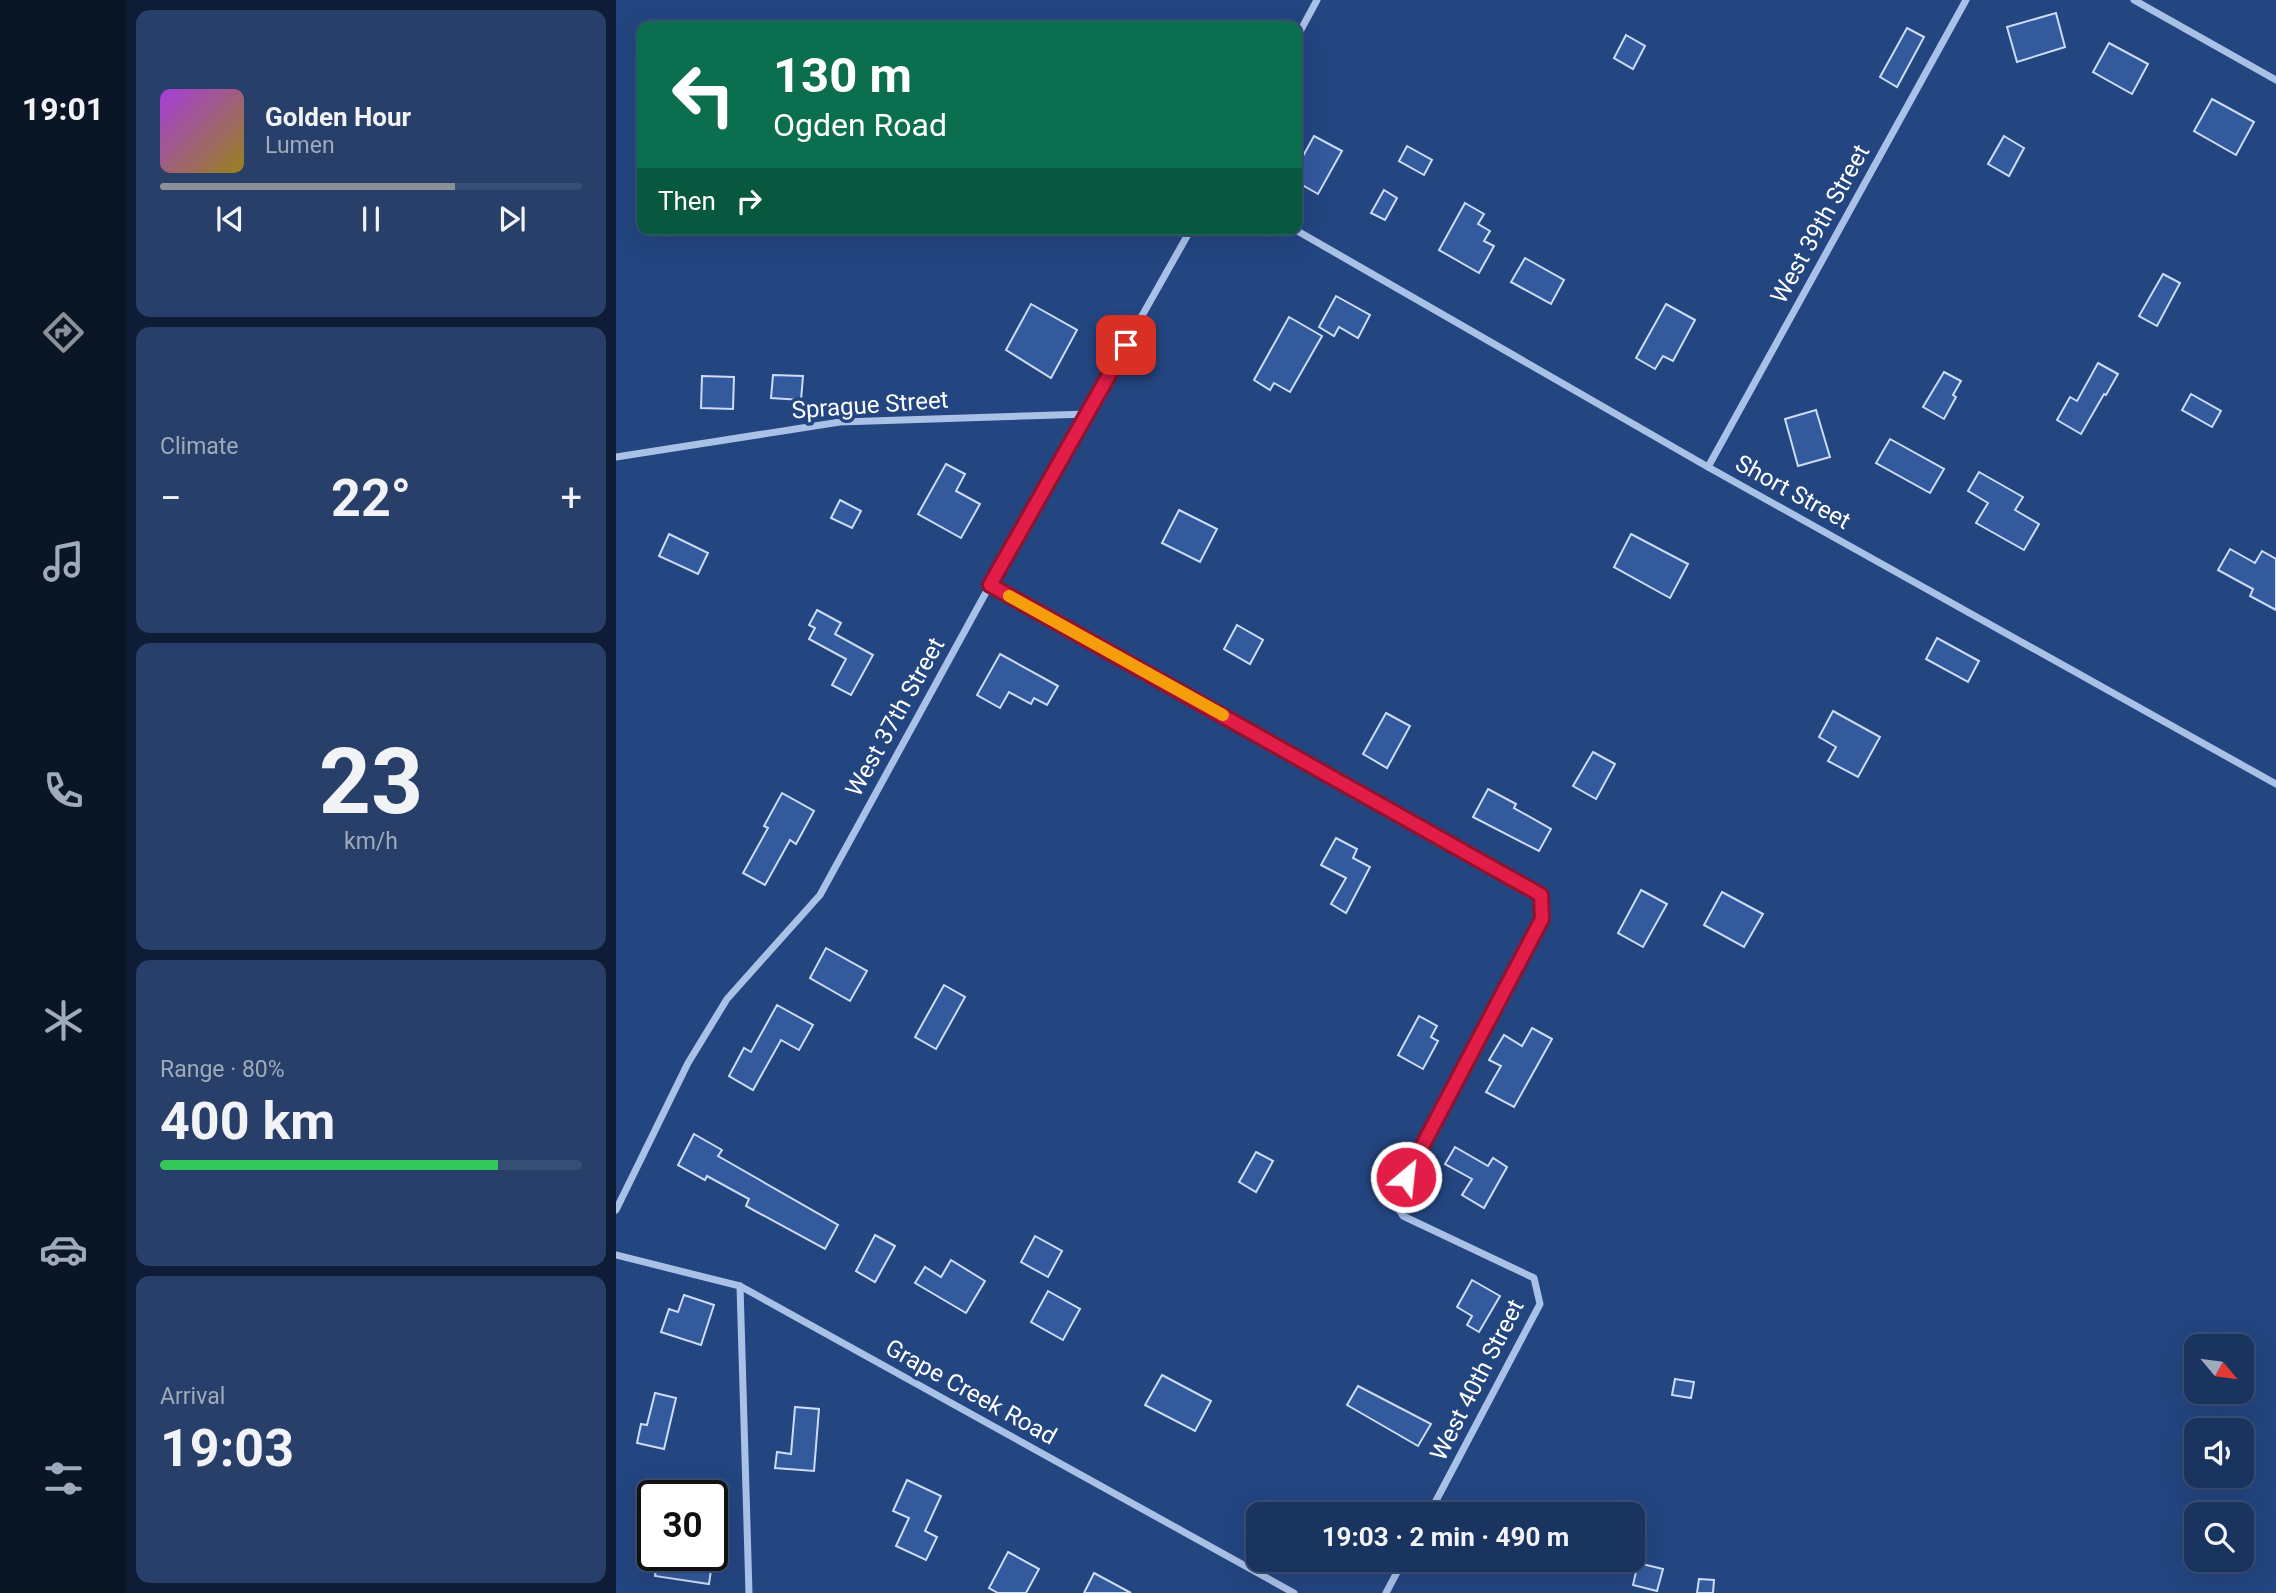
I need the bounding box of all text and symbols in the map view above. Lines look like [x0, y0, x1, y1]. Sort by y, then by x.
text: 130 m [773, 47, 912, 104]
icon: left [658, 49, 749, 140]
text: 19:01 [22, 90, 104, 128]
text: Golden Hour [265, 102, 411, 132]
text: Ogden Road [773, 106, 947, 144]
text: Lumen [265, 132, 335, 159]
street label: West 39th Street [1765, 140, 1875, 308]
icon: right [730, 182, 768, 220]
text: Then [658, 186, 716, 216]
icon: previous [211, 200, 249, 238]
icon: pause [352, 200, 390, 238]
icon: next [493, 200, 531, 238]
icon: directions [39, 308, 88, 357]
pin [1096, 315, 1156, 375]
icon: arrive [1107, 326, 1145, 364]
street label: Sprague Street [791, 386, 950, 424]
text: Climate [160, 433, 239, 460]
street label: Short Street [1731, 449, 1855, 535]
text: 22° [331, 468, 411, 529]
text: − [160, 476, 182, 520]
text: + [560, 476, 582, 520]
icon: music [39, 537, 88, 586]
street label: West 37th Street [840, 633, 950, 801]
text: 23 [319, 729, 423, 835]
icon: phone [39, 766, 88, 815]
text: km/h [344, 828, 398, 855]
icon: climate [39, 996, 88, 1045]
text: Range · 80% [160, 1056, 285, 1083]
text: 400 km [160, 1091, 335, 1152]
position arrow [1369, 1140, 1443, 1214]
icon: car [39, 1225, 88, 1274]
street label: West 40th Street [1424, 1295, 1530, 1465]
street label: Grape Creek Road [881, 1333, 1061, 1451]
north arrow [2184, 1334, 2254, 1404]
map controls [2184, 1334, 2254, 1572]
text: Arrival [160, 1383, 225, 1410]
text: 19:03 [160, 1418, 294, 1479]
button: sound [2184, 1418, 2254, 1488]
icon: filters [39, 1454, 88, 1503]
speed limit sign: 30 [637, 1480, 728, 1571]
button: search [2184, 1502, 2254, 1572]
text: 19:03 · 2 min · 490 m [1322, 1522, 1569, 1552]

